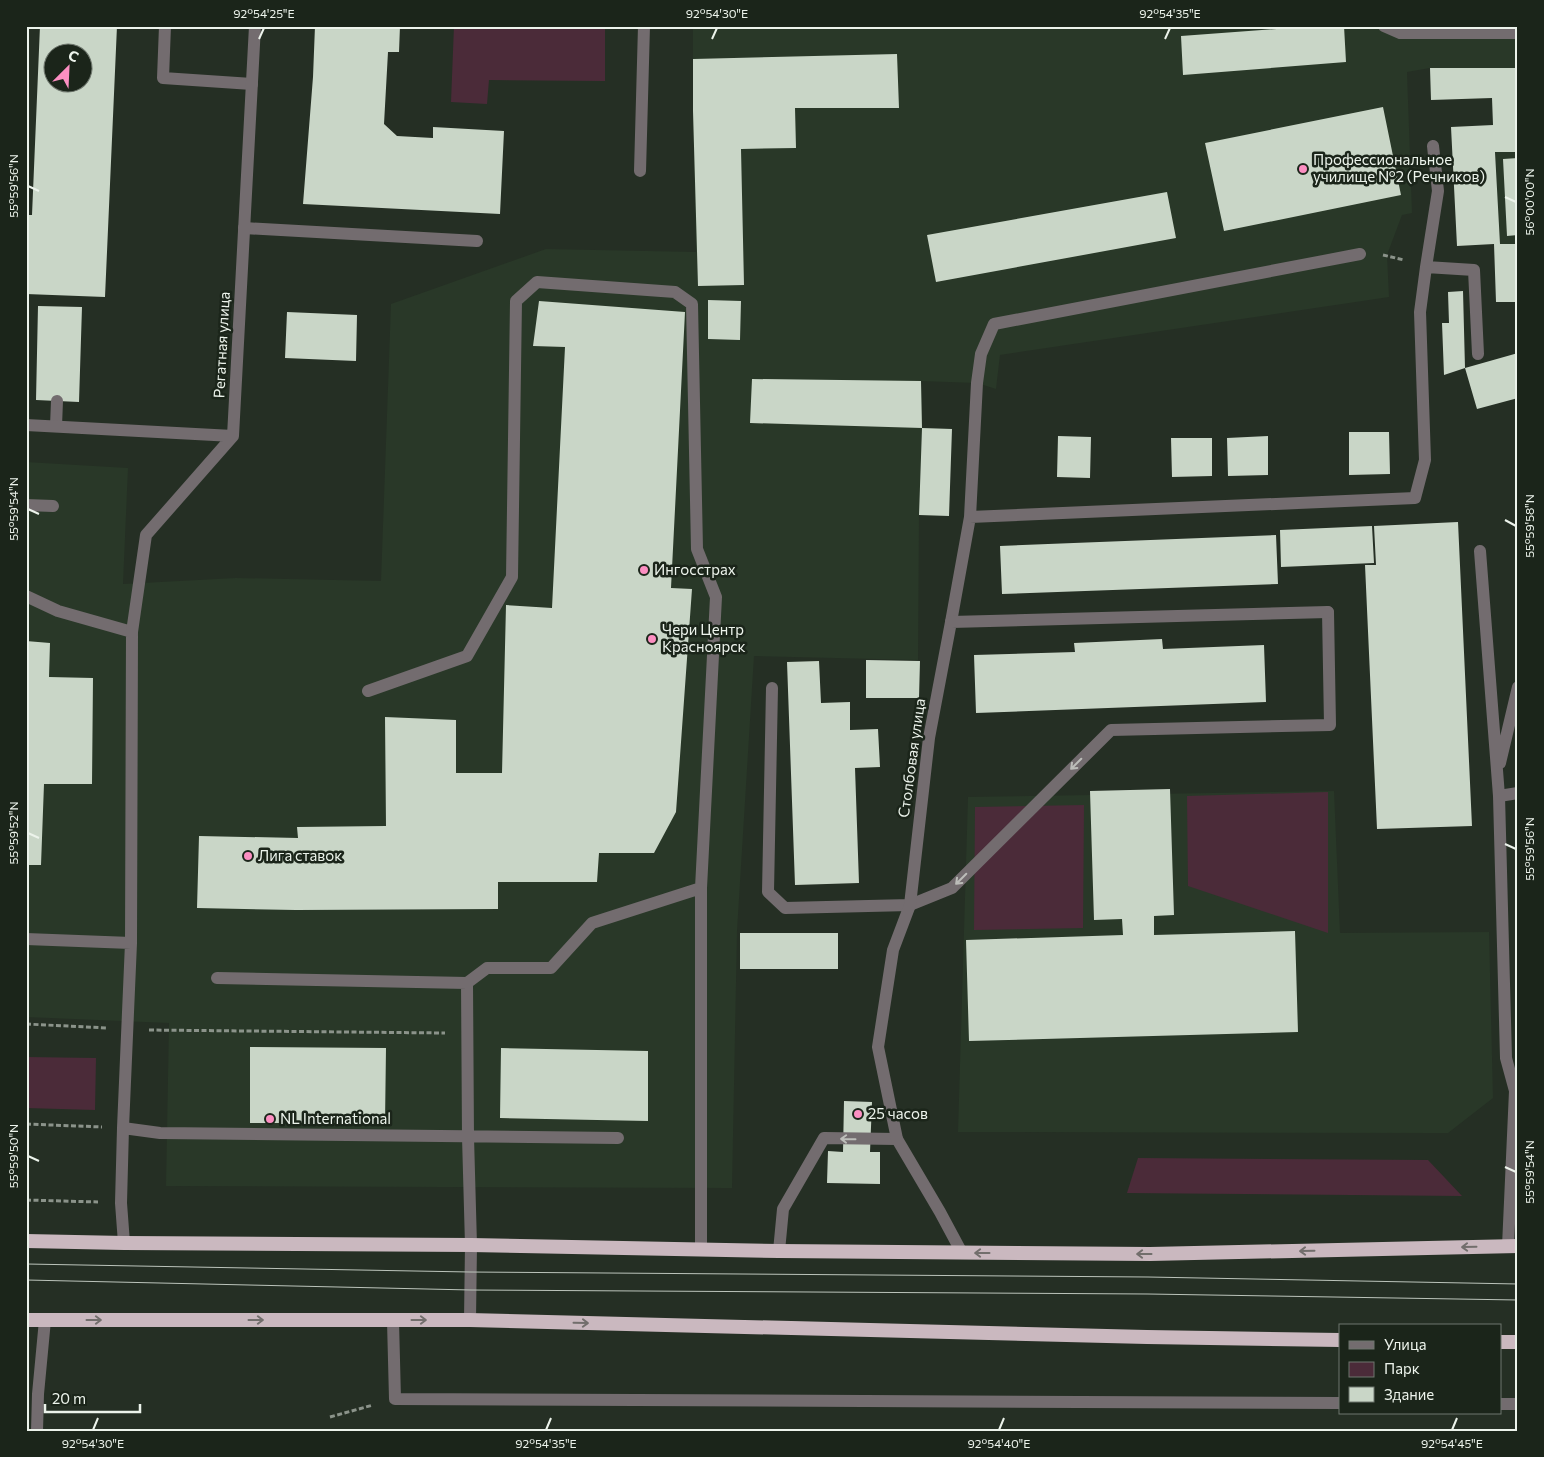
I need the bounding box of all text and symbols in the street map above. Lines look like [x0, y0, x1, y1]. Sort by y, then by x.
text: 92°54'25"E [233, 6, 295, 20]
text: 92°54'30"E [686, 6, 748, 20]
text: 92°54'35"E [1139, 6, 1201, 20]
north arrow [42, 42, 92, 92]
text: С [66, 46, 81, 65]
place label: Профессиональное училище Nº2 (Речников) [1313, 150, 1485, 185]
text: 55°59'56"N [6, 154, 20, 218]
marker: Профессиональное училище Nº2 (Речников) [1297, 163, 1309, 175]
text: 56°00'00"N [1522, 168, 1536, 236]
street label: Регатная улица [209, 291, 233, 399]
text: 55°59'54"N [6, 477, 20, 541]
text: 55°59'58"N [1522, 494, 1536, 558]
place label: Ингосстрах [654, 560, 736, 578]
marker: Ингосстрах [638, 564, 650, 576]
place label: Чери Центр Красноярск [662, 620, 746, 655]
marker: Чери Центр Красноярск [646, 633, 658, 645]
street label: Столбовая улица [894, 697, 928, 819]
one-way arrow [1070, 758, 1082, 770]
text: 55°59'52"N [6, 801, 20, 865]
text: 55°59'56"N [1522, 817, 1536, 881]
place label: Лига ставок [258, 846, 342, 864]
marker: Лига ставок [242, 850, 254, 862]
one-way arrow [955, 873, 967, 885]
place label: 25 часов [868, 1104, 928, 1122]
marker: 25 часов [852, 1108, 864, 1120]
place label: NL International [280, 1109, 391, 1127]
marker: NL International [264, 1113, 276, 1125]
text: 55°59'50"N [6, 1124, 20, 1188]
one-way arrow [840, 1134, 856, 1143]
text: 55°59'54"N [1522, 1140, 1536, 1204]
one-way arrow [1461, 1242, 1478, 1252]
one-way arrow [1299, 1246, 1315, 1255]
one-way arrow [974, 1248, 990, 1258]
one-way arrow [1136, 1249, 1152, 1259]
one-way arrow [85, 1315, 101, 1325]
one-way arrow [248, 1315, 264, 1325]
one-way arrow [410, 1315, 426, 1325]
one-way arrow [572, 1318, 589, 1328]
legend [1339, 1324, 1502, 1414]
text: Улица [1384, 1335, 1426, 1353]
text: Парк [1384, 1359, 1420, 1377]
scale bar [45, 1382, 140, 1414]
text: Здание [1384, 1385, 1434, 1403]
text: 20 m [52, 1389, 86, 1407]
text: 92°54'30"E [62, 1436, 124, 1450]
text: 92°54'35"E [515, 1436, 577, 1450]
text: 92°54'40"E [968, 1436, 1030, 1450]
text: 92°54'45"E [1421, 1436, 1483, 1450]

